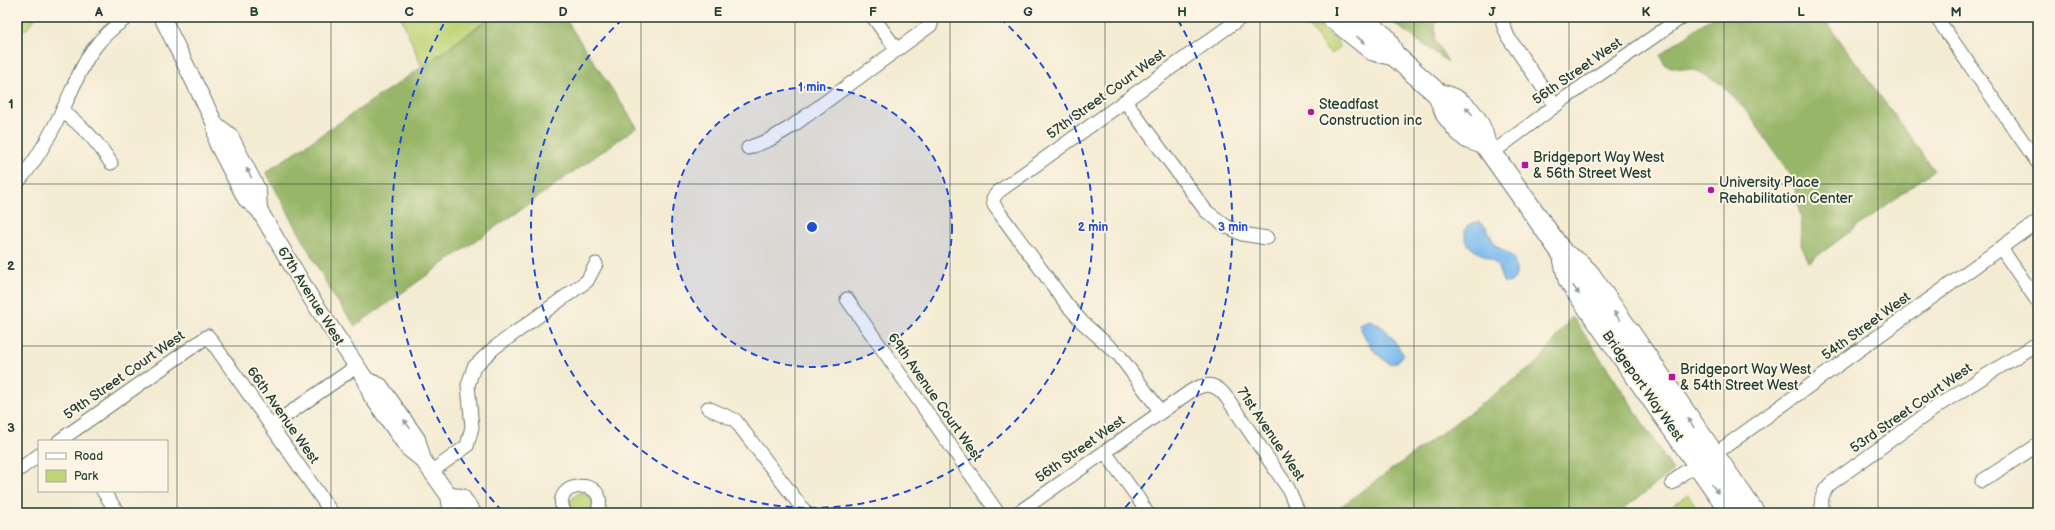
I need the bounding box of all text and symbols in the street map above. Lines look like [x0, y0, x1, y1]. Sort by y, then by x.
text: A [94, 4, 103, 20]
text: B [249, 4, 259, 20]
text: C [404, 4, 414, 20]
text: D [558, 4, 568, 20]
text: E [714, 4, 723, 20]
text: F [869, 4, 877, 20]
text: G [1023, 4, 1033, 20]
text: H [1177, 4, 1187, 20]
text: I [1335, 4, 1339, 20]
text: J [1488, 4, 1496, 20]
text: K [1642, 4, 1651, 20]
text: L [1797, 4, 1805, 20]
text: M [1950, 4, 1962, 20]
street label: 56th Street West [1529, 33, 1626, 108]
one-way arrow [1355, 36, 1366, 45]
street label: 57th Street Court West [1043, 45, 1169, 143]
text: 1 min [798, 80, 826, 95]
text: 1 [8, 96, 14, 112]
place label: Steadfast Construction inc [1319, 96, 1422, 129]
one-way arrow [1464, 106, 1473, 117]
marker: Steadfast Construction inc [1306, 107, 1316, 117]
place label: Bridgeport Way West & 56th Street West [1533, 149, 1665, 182]
marker: Bridgeport Way West & 56th Street West [1520, 160, 1530, 170]
one-way arrow [246, 168, 252, 179]
place label: University Place Rehabilitation Center [1719, 174, 1854, 207]
marker: University Place Rehabilitation Center [1706, 185, 1716, 195]
centre of rings [805, 220, 819, 234]
text: 2 min [1078, 220, 1108, 235]
text: 3 min [1218, 220, 1248, 235]
street label: 67th Avenue West [274, 244, 349, 349]
text: 2 [7, 258, 15, 274]
one-way arrow [1572, 285, 1580, 295]
street label: 54th Street West [1818, 288, 1914, 364]
one-way arrow [1613, 310, 1621, 321]
street label: 59th Street Court West [60, 326, 188, 423]
street label: Bridgeport Way West [1598, 327, 1688, 445]
street label: 69th Avenue Court West [884, 329, 986, 465]
street label: 53rd Street Court West [1847, 359, 1976, 457]
place label: Bridgeport Way West & 54th Street West [1680, 361, 1812, 394]
street label: 66th Avenue West [243, 363, 323, 467]
marker: Bridgeport Way West & 54th Street West [1667, 372, 1677, 382]
street label: 71st Avenue West [1233, 384, 1309, 485]
street label: 56th Street West [1032, 411, 1129, 486]
one-way arrow [1687, 418, 1695, 428]
one-way arrow [403, 419, 411, 430]
text: 3 [7, 420, 15, 436]
legend [38, 440, 168, 492]
text: Road [74, 449, 103, 464]
text: Park [74, 469, 98, 484]
one-way arrow [1711, 483, 1719, 494]

